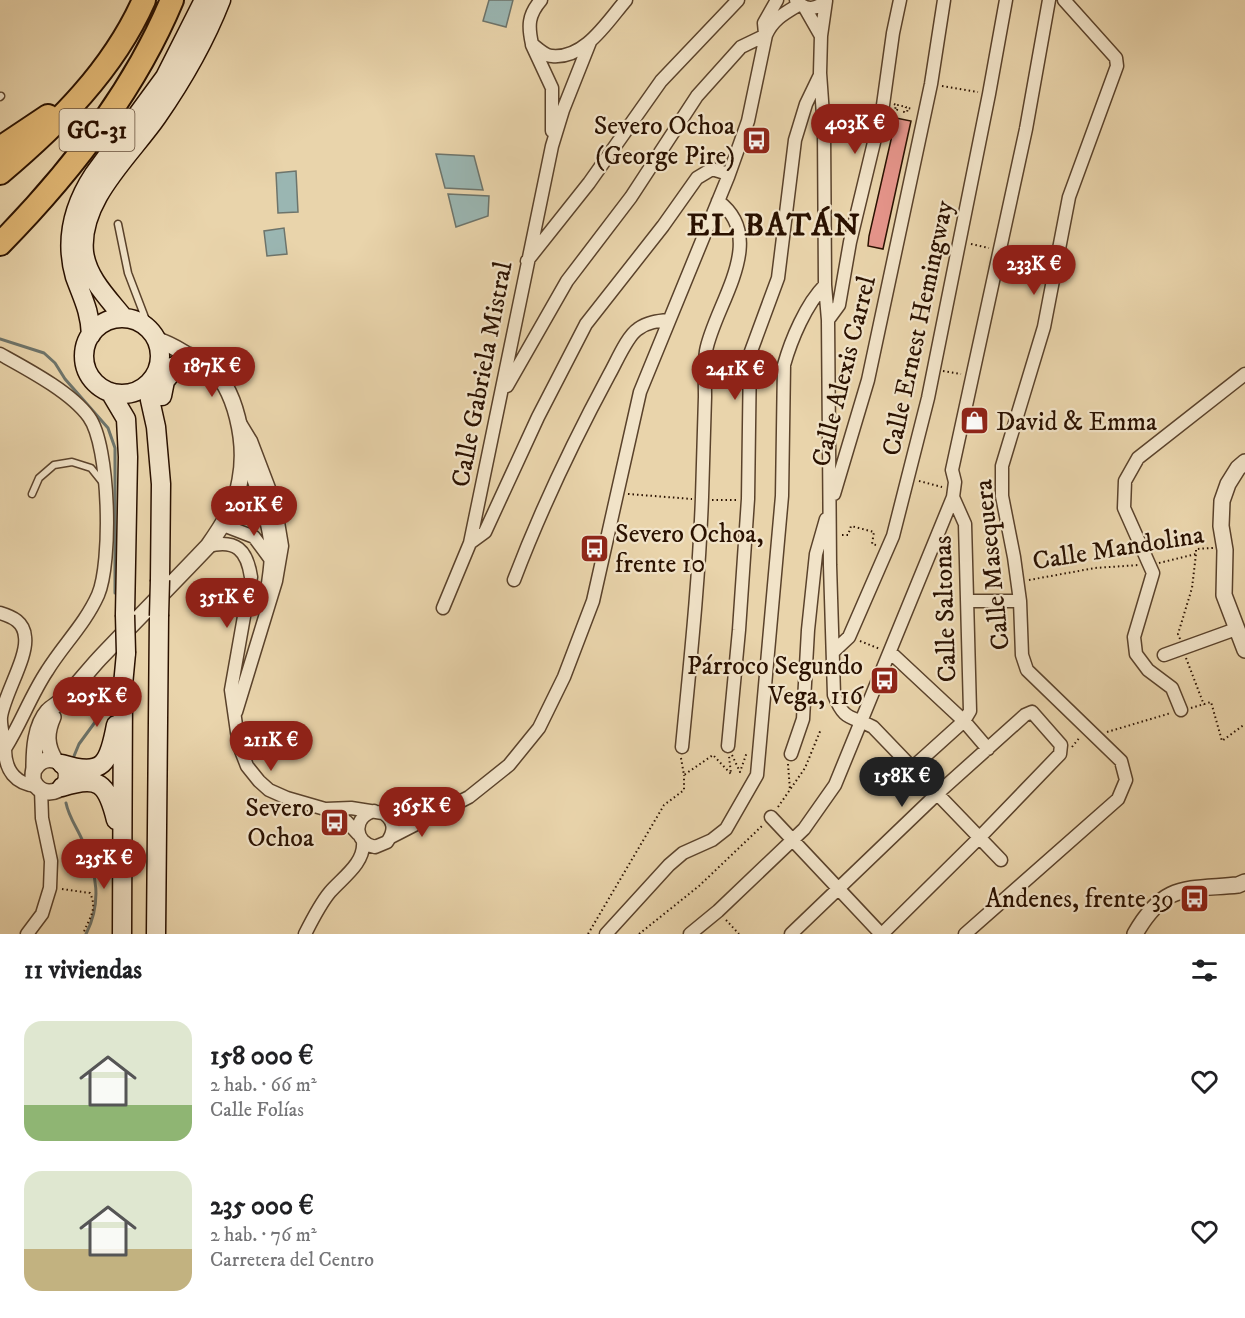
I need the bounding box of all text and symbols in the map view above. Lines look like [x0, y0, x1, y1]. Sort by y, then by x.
pin: 403K € [806, 104, 904, 155]
road number: GC-31 [60, 109, 134, 151]
place label: Severo Ochoa (George Pire) [594, 110, 735, 173]
text: 403K € [825, 111, 885, 136]
bus stop icon: Severo Ochoa (George Pire) [740, 124, 772, 156]
street label: Calle Ernest Hemingway [875, 197, 962, 459]
district label: EL BATÁN [687, 205, 861, 246]
pin: 233K € [985, 245, 1083, 296]
text: 233K € [1007, 252, 1061, 277]
street label: Calle Gabriela Mistral [444, 259, 521, 490]
street label: Calle Alexis Carrel [805, 272, 884, 470]
pin: 187K € [163, 347, 261, 398]
pin: 241K € [686, 350, 784, 401]
text: 187K € [183, 354, 241, 379]
text: 241K € [706, 357, 764, 382]
shop icon: David & Emma [959, 405, 991, 437]
place label: David & Emma [996, 406, 1157, 439]
street label: Calle Masequera [967, 478, 1018, 652]
pin: 201K € [205, 486, 303, 537]
text: 201K € [225, 493, 283, 518]
place label: Severo Ochoa, frente 10 [615, 518, 764, 581]
street label: Calle Mandolina [1030, 519, 1206, 578]
bus stop icon: Severo Ochoa, frente 10 [578, 532, 610, 564]
street label: Calle Saltonas [926, 535, 965, 683]
pin: 351K € [178, 578, 276, 629]
text: 351K € [200, 585, 254, 610]
place label: Párroco Segundo Vega, 116 [687, 650, 864, 713]
bus stop icon: Párroco Segundo Vega, 116 [868, 664, 900, 696]
pin: 205K € [48, 677, 146, 728]
text: 205K € [67, 684, 127, 709]
pin: 211K € [222, 721, 320, 772]
text: 211K € [244, 728, 298, 753]
pin: 158K € [853, 757, 951, 808]
text: 158K € [873, 764, 931, 789]
pin: 365K € [373, 787, 471, 838]
place label: Severo Ochoa [245, 792, 314, 855]
text: 365K € [393, 794, 451, 819]
bus stop icon: Severo Ochoa [319, 806, 351, 838]
pin: 235K € [55, 839, 153, 890]
text: 235K € [75, 846, 133, 871]
bus stop icon: Andenes, frente 39 [1179, 882, 1211, 914]
place label: Andenes, frente 39 [985, 883, 1174, 916]
text: 11 viviendas [24, 954, 142, 987]
icon: filters [1188, 954, 1221, 987]
text: 158 000 € [210, 1040, 314, 1073]
icon: home [72, 1045, 144, 1117]
icon: heart [1188, 1065, 1221, 1098]
text: 2 hab. · 66 m² [210, 1073, 317, 1098]
text: Calle Folías [210, 1098, 304, 1123]
text: 235 000 € [210, 1190, 314, 1223]
icon: home [72, 1195, 144, 1267]
icon: heart [1188, 1215, 1221, 1248]
text: 2 hab. · 76 m² [210, 1223, 317, 1248]
text: Carretera del Centro [210, 1248, 374, 1273]

